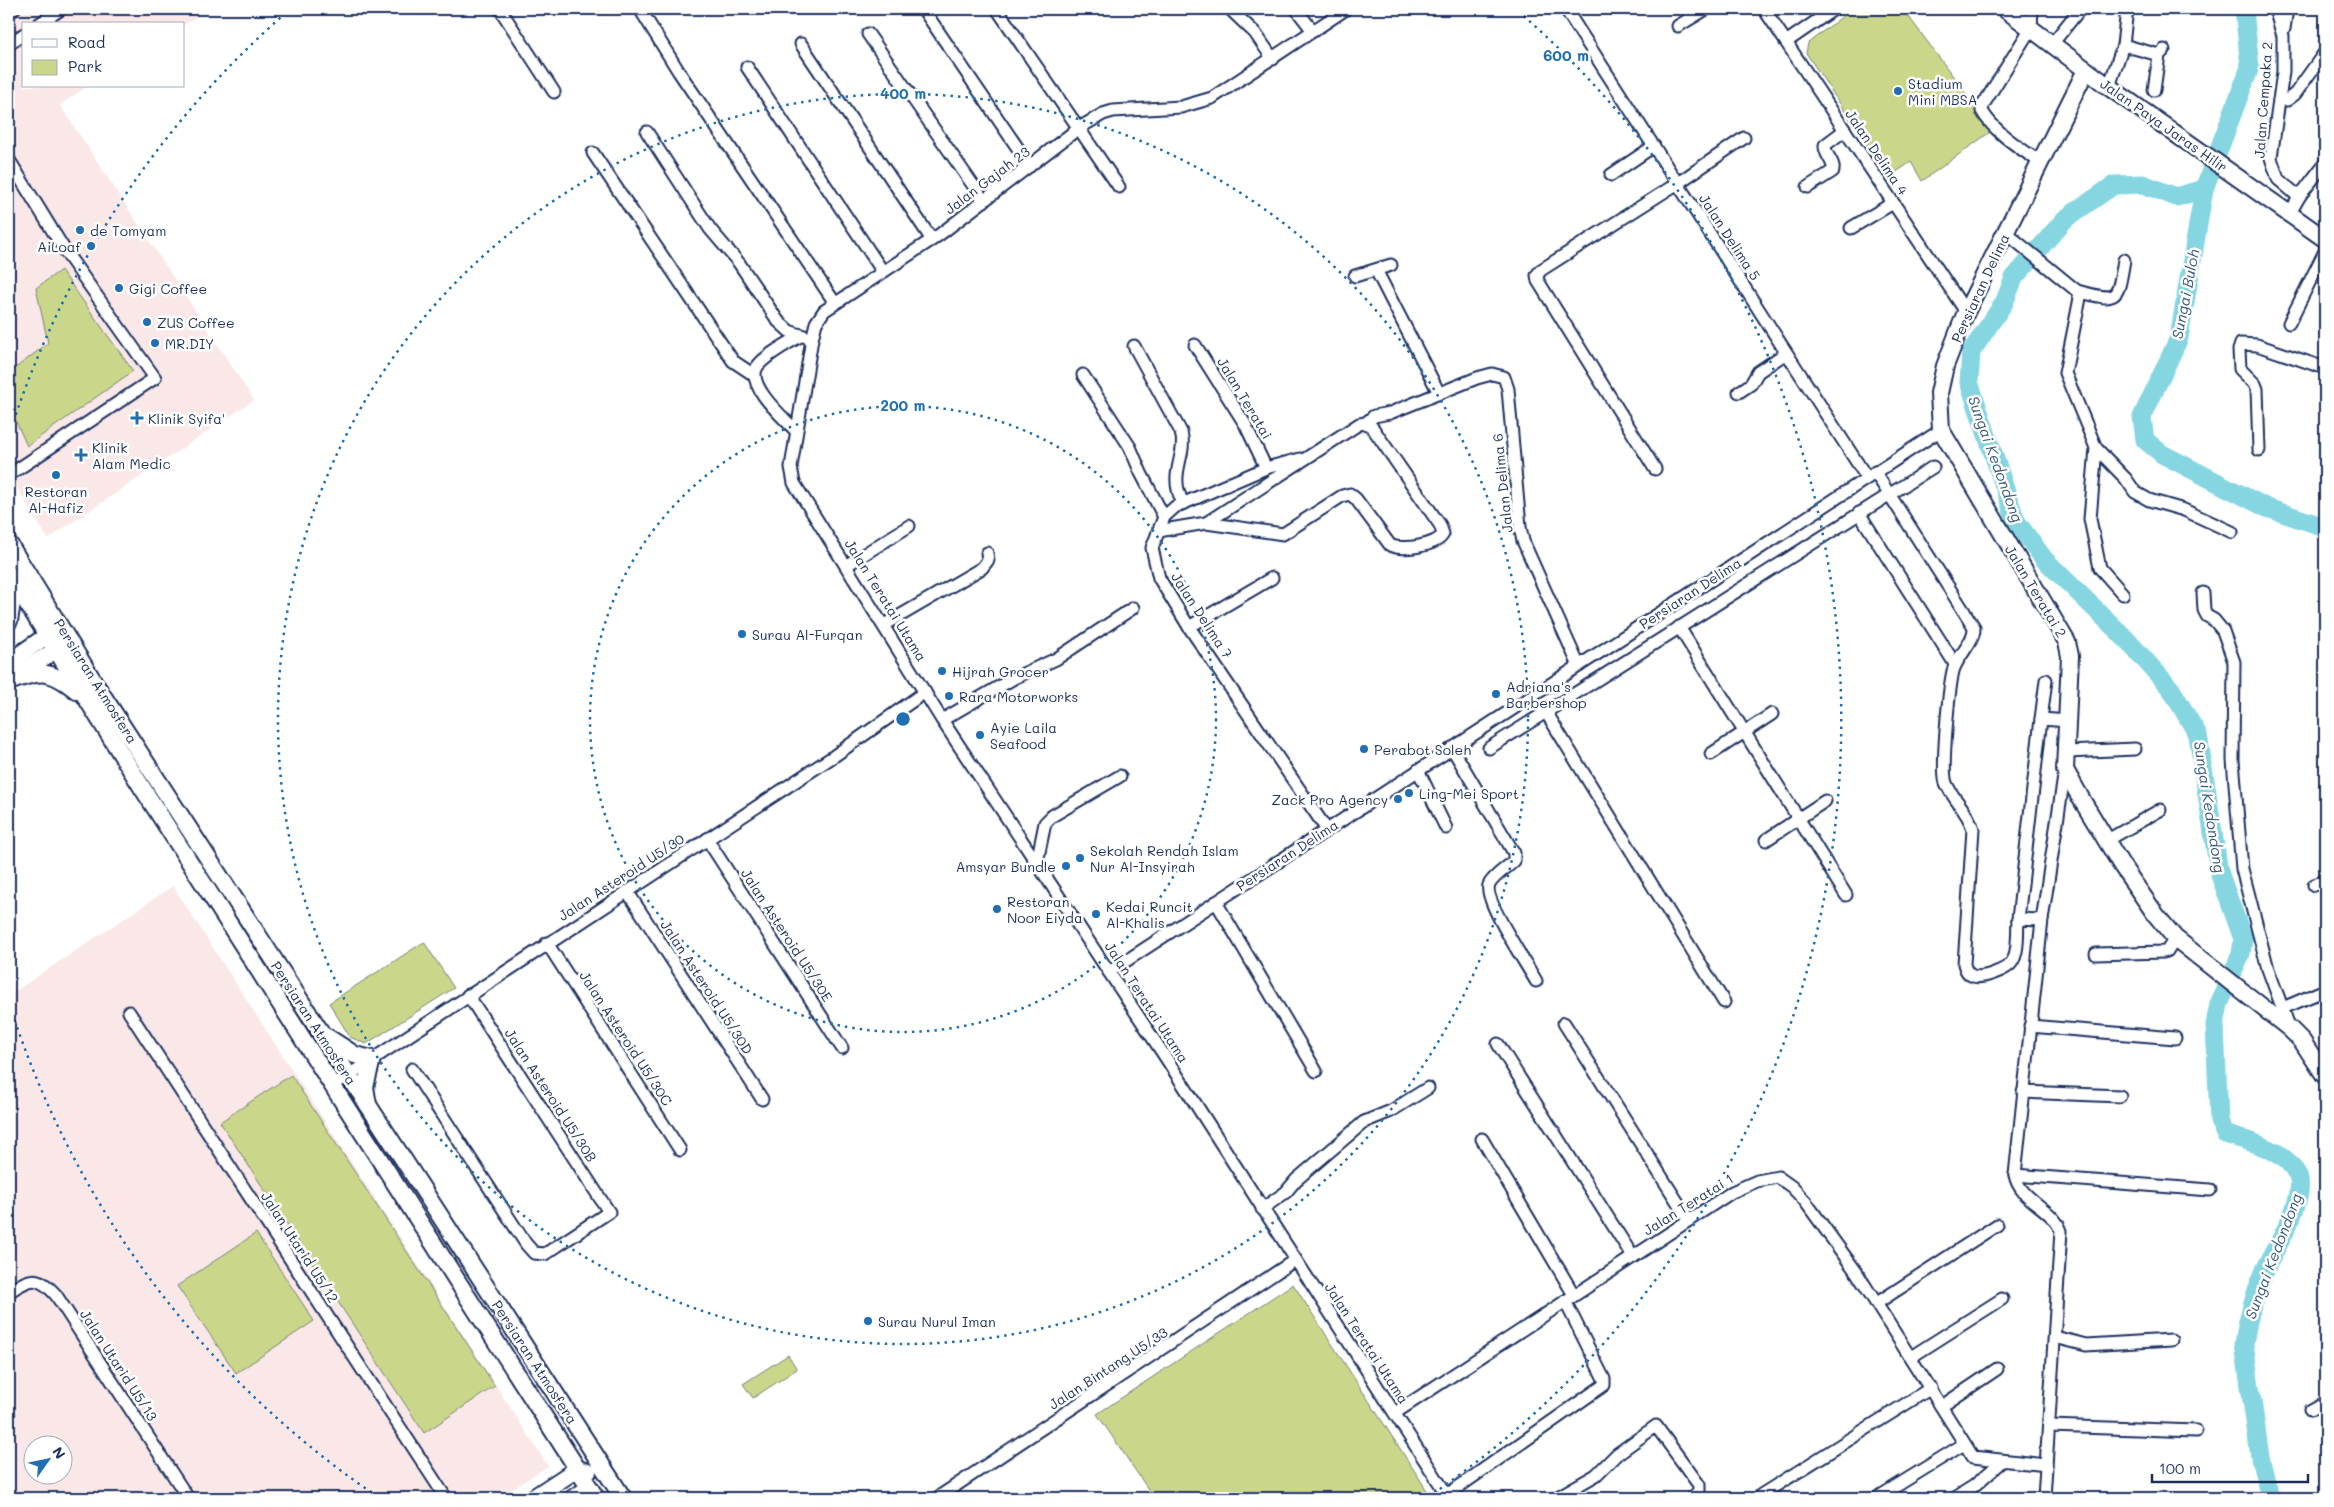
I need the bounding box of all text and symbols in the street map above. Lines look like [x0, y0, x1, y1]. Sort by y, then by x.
legend [22, 22, 185, 88]
text: Road [68, 32, 105, 52]
street label: Jalan Cempaka 2 [2249, 41, 2277, 159]
text: 600 m [1543, 45, 1589, 65]
text: Park [68, 56, 102, 76]
place label: Stadium Mini MBSA [1908, 74, 1977, 109]
street label: Jalan Paya Jaras Hilir [2097, 74, 2231, 176]
text: 400 m [880, 83, 926, 103]
marker: Stadium Mini MBSA [1892, 85, 1904, 97]
street label: Jalan Delima 4 [1841, 105, 1913, 199]
street label: Jalan Gajah 23 [941, 142, 1033, 218]
street label: Jalan Delima 5 [1695, 190, 1765, 284]
place label: de Tomyam [90, 221, 166, 240]
marker: de Tomyam [74, 224, 86, 236]
street label: Persiaran Delima [1946, 231, 2014, 345]
place label: AiLoaf [37, 237, 82, 256]
marker: AiLoaf [85, 240, 97, 252]
water label: Sungai Buloh [2166, 247, 2204, 341]
place label: Gigi Coffee [129, 279, 207, 298]
marker: Gigi Coffee [113, 282, 125, 294]
place label: ZUS Coffee [157, 313, 235, 332]
marker: ZUS Coffee [141, 316, 153, 328]
place label: MR.DIY [165, 334, 214, 353]
marker: MR.DIY [149, 337, 161, 349]
street label: Jalan Teratai [1213, 354, 1277, 442]
water label: Sungai Kedondong [1964, 393, 2028, 525]
text: 200 m [881, 395, 926, 415]
place label: Klinik Syifa' [148, 409, 225, 428]
marker: Klinik Syifa' [130, 411, 144, 425]
street label: Jalan Delima 6 [1487, 432, 1517, 534]
place label: Klinik Alam Medic [92, 438, 171, 473]
marker: Klinik Alam Medic [74, 448, 88, 462]
marker: Restoran Al-Hafiz [50, 469, 62, 481]
place label: Restoran Al-Hafiz [25, 482, 87, 517]
street label: Jalan Teratai Utama [841, 535, 931, 665]
street label: Jalan Teratai 2 [2001, 541, 2071, 641]
street label: Persiaran Delima [1635, 553, 1745, 633]
street label: Jalan Delima 7 [1167, 568, 1237, 662]
street label: Persiaran Atmosfera [50, 615, 142, 747]
place label: Surau Al-Furqan [752, 625, 863, 644]
marker: Surau Al-Furqan [736, 628, 748, 640]
place label: Hijrah Grocer [952, 662, 1049, 681]
marker: Hijrah Grocer [936, 665, 948, 677]
place label: Adriana's Barbershop [1506, 677, 1587, 712]
place label: Rara Motorworks [959, 687, 1078, 706]
marker: Adriana's Barbershop [1490, 688, 1502, 700]
marker: Rara Motorworks [943, 690, 955, 702]
centre of rings [894, 710, 912, 728]
place label: Ayie Laila Seafood [990, 718, 1057, 753]
marker: Ayie Laila Seafood [974, 729, 986, 741]
place label: Perabot Soleh [1374, 740, 1471, 759]
water label: Sungai Kedondong [2190, 740, 2230, 874]
marker: Perabot Soleh [1358, 743, 1370, 755]
place label: Ling-Mei Sport [1419, 784, 1519, 803]
marker: Ling-Mei Sport [1403, 787, 1415, 799]
place label: Zack Pro Agency [1272, 790, 1388, 809]
marker: Zack Pro Agency [1392, 793, 1404, 805]
street label: Persiaran Delima [1232, 815, 1342, 895]
street label: Jalan Asteroid U5/30 [554, 829, 688, 925]
place label: Sekolah Rendah Islam Nur Al-Insyirah [1090, 841, 1239, 876]
marker: Sekolah Rendah Islam Nur Al-Insyirah [1074, 852, 1086, 864]
place label: Amsyar Bundle [956, 857, 1056, 876]
marker: Amsyar Bundle [1060, 860, 1072, 872]
street label: Jalan Asteroid U5/30E [737, 865, 837, 1005]
place label: Restoran Noor Eiyda [1007, 892, 1083, 927]
place label: Kedai Runcit Al-Khalis [1106, 897, 1193, 932]
marker: Restoran Noor Eiyda [991, 903, 1003, 915]
marker: Kedai Runcit Al-Khalis [1090, 908, 1102, 920]
street label: Jalan Asteroid U5/30D [656, 916, 758, 1058]
street label: Jalan Teratai Utama [1101, 938, 1193, 1066]
street label: Persiaran Atmosfera [267, 957, 361, 1089]
street label: Jalan Asteroid U5/30C [575, 967, 677, 1109]
street label: Jalan Asteroid U5/30B [501, 1025, 601, 1165]
street label: Jalan Teratai 1 [1639, 1169, 1737, 1239]
street label: Jalan Utarid U5/12 [257, 1188, 343, 1306]
water label: Sungai Kedondong [2240, 1190, 2306, 1322]
street label: Jalan Teratai Utama [1321, 1279, 1413, 1407]
street label: Persiaran Atmosfera [488, 1296, 582, 1428]
street label: Jalan Utarid U5/13 [76, 1306, 162, 1424]
place label: Surau Nurul Iman [878, 1312, 996, 1331]
marker: Surau Nurul Iman [862, 1315, 874, 1327]
street label: Jalan Bintang U5/33 [1045, 1322, 1171, 1414]
north arrow [22, 1434, 72, 1484]
text: N [48, 1443, 70, 1462]
scale bar [2152, 1452, 2308, 1484]
text: 100 m [2159, 1458, 2201, 1478]

